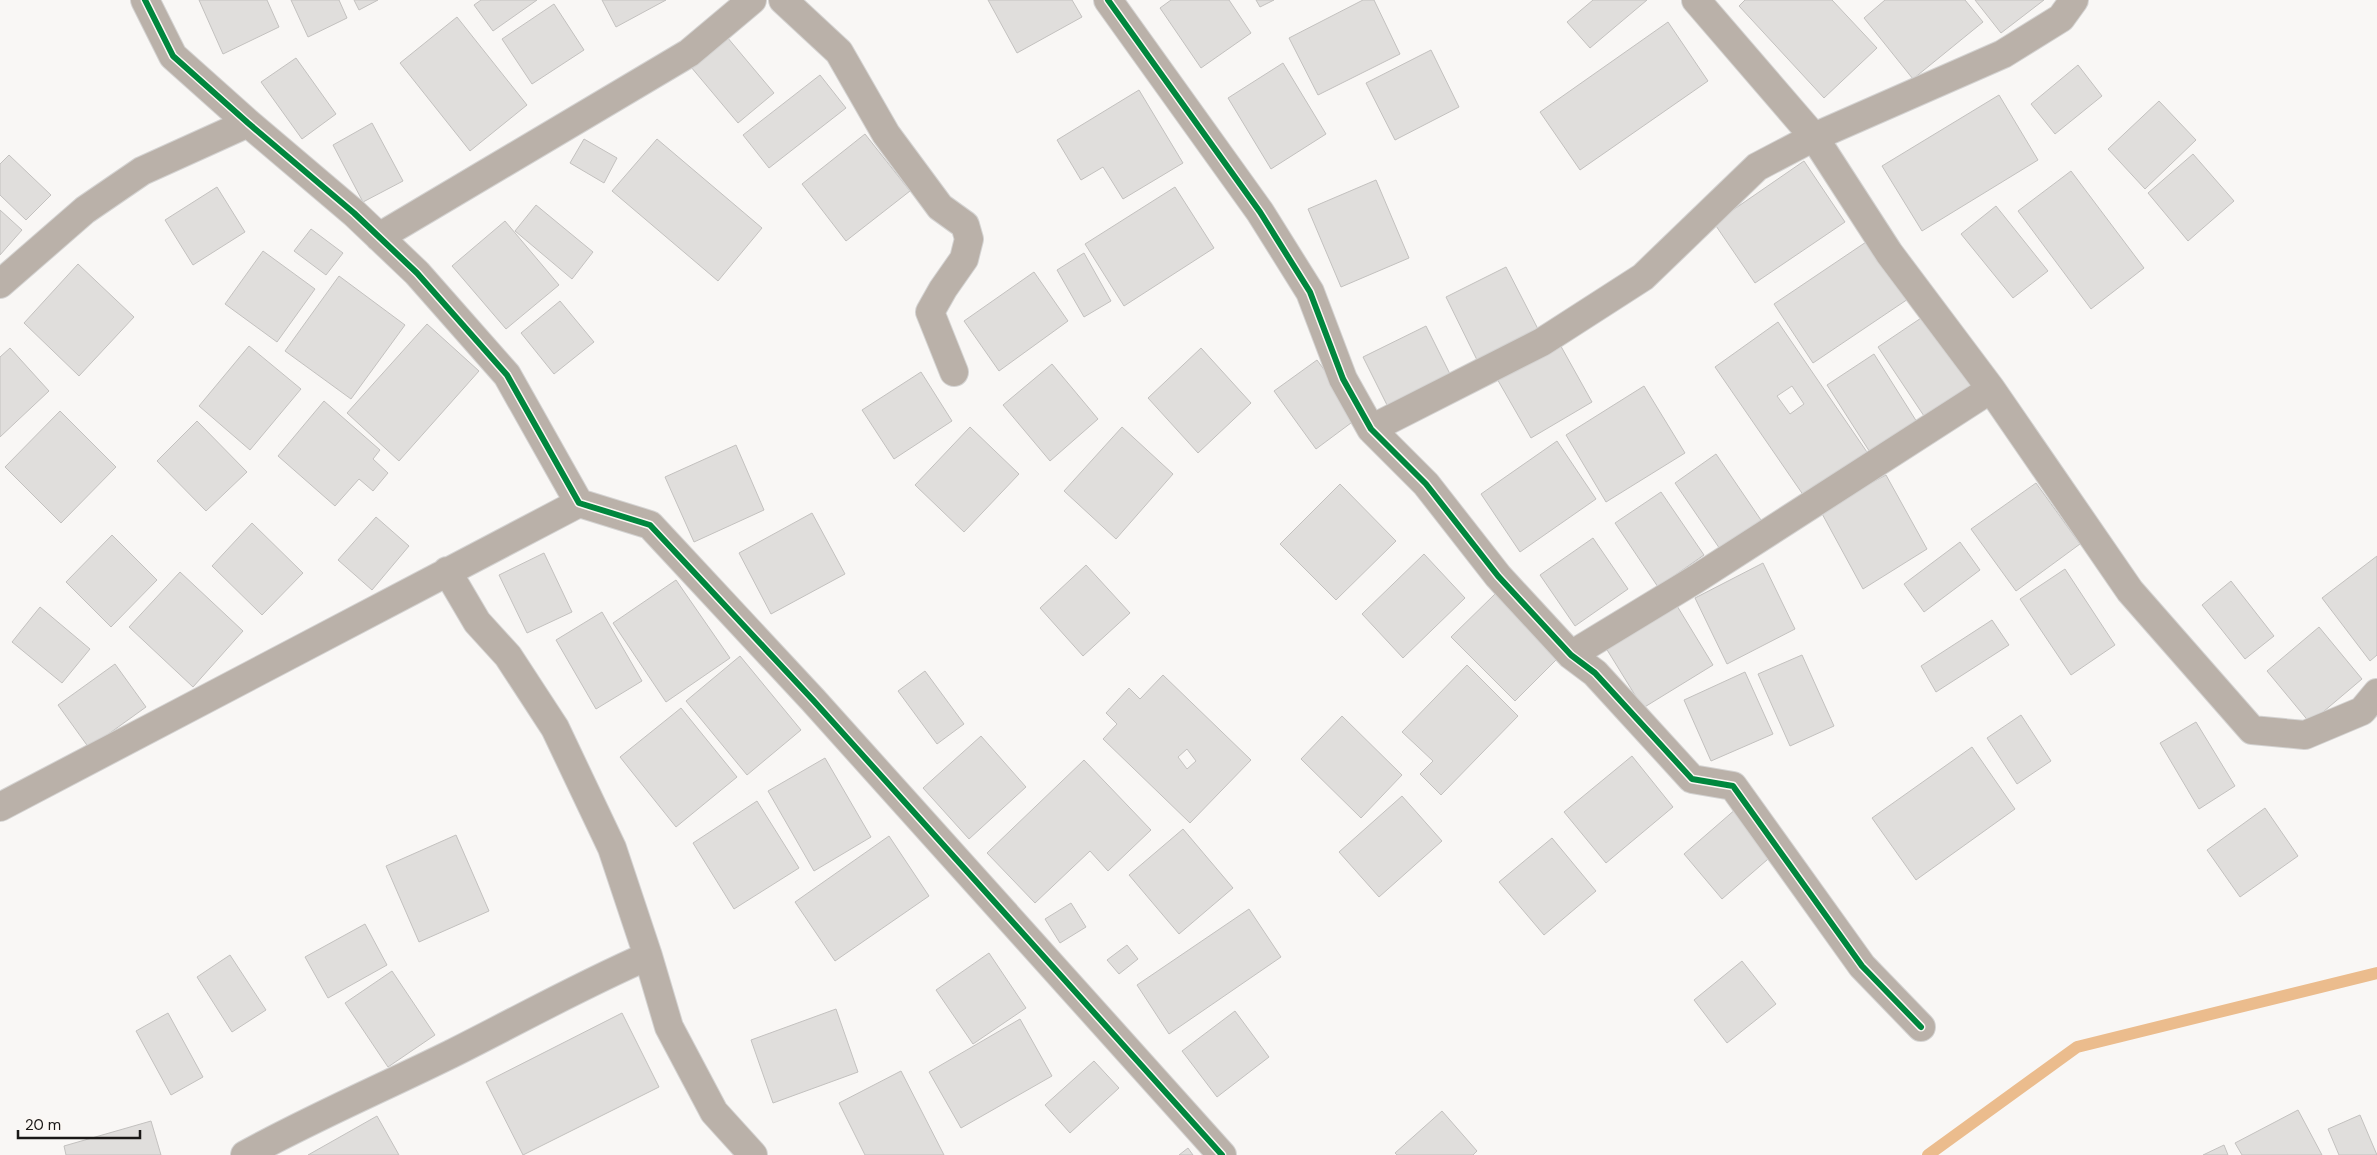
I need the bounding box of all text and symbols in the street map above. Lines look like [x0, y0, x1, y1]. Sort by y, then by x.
scale bar [18, 1108, 140, 1140]
text: 20 m [25, 1115, 61, 1135]

